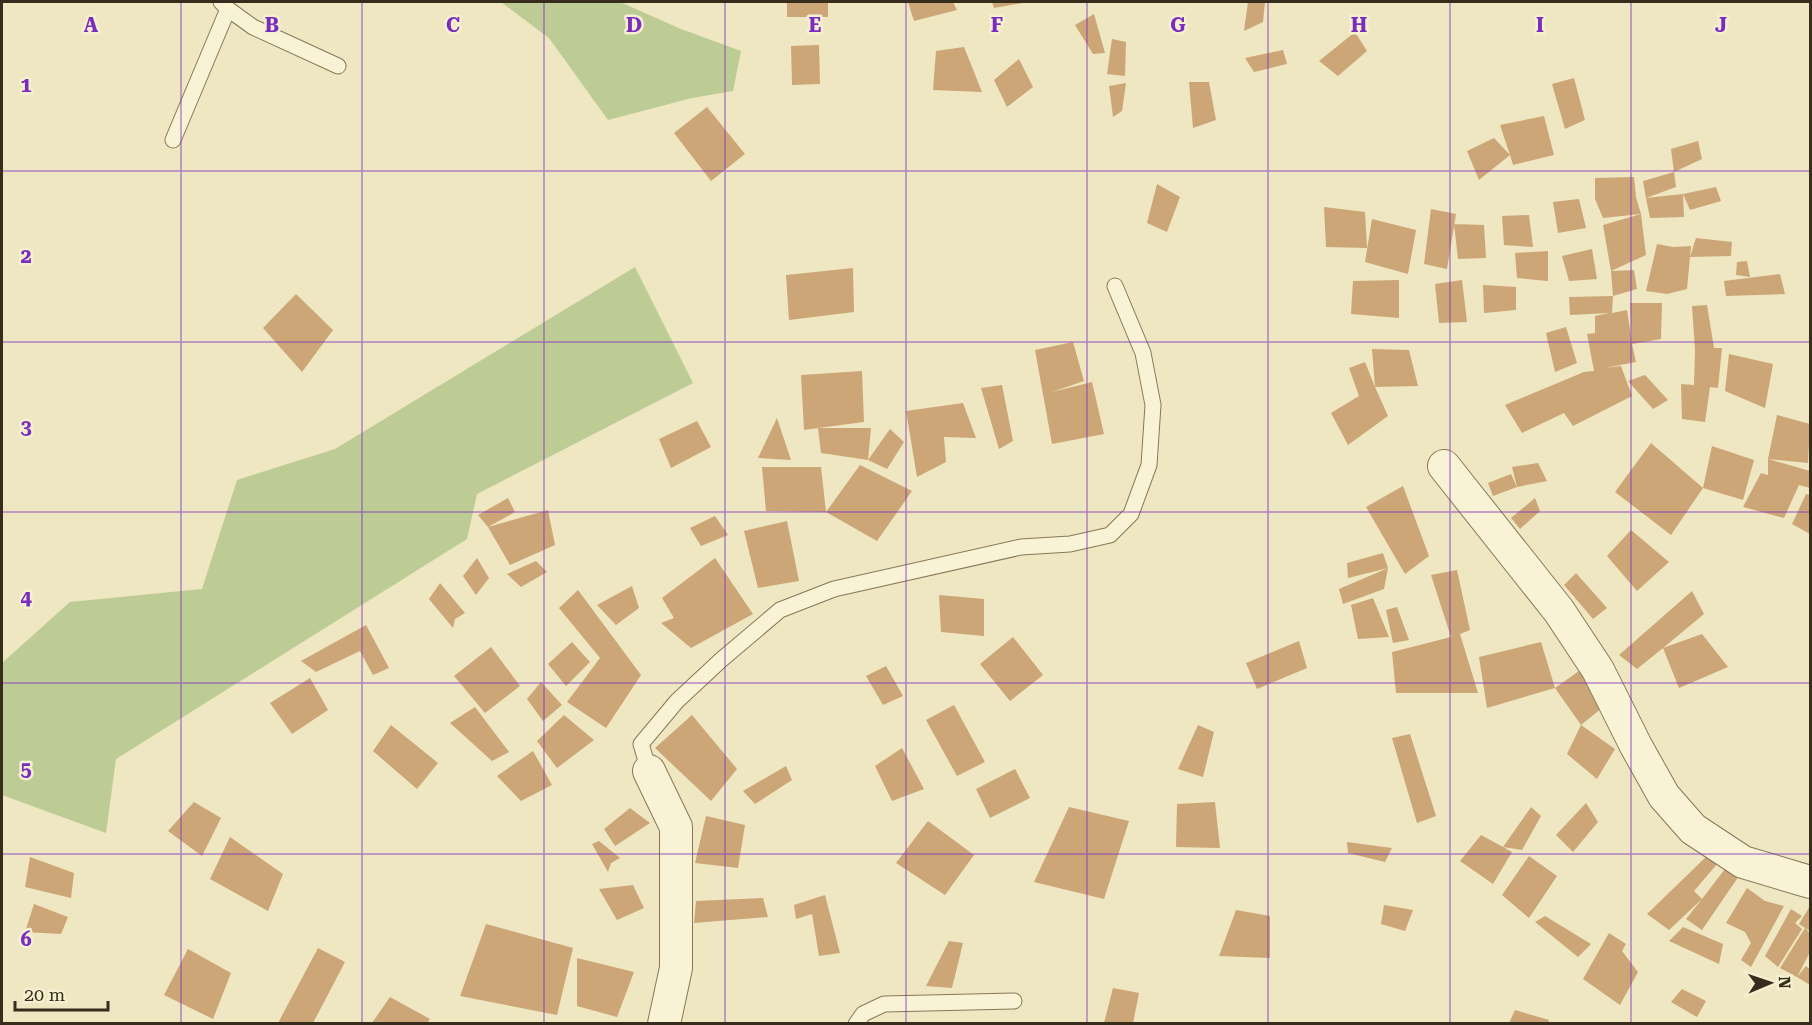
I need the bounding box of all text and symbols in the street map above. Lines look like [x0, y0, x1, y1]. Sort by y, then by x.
text: A [84, 13, 99, 37]
text: B [265, 13, 279, 37]
text: C [446, 13, 460, 37]
text: D [626, 13, 642, 37]
text: E [809, 13, 822, 37]
text: F [991, 13, 1003, 37]
text: G [1170, 13, 1186, 37]
text: H [1351, 13, 1367, 37]
text: I [1536, 13, 1544, 37]
text: J [1715, 13, 1727, 37]
text: 1 [20, 73, 32, 97]
text: 2 [20, 244, 32, 268]
text: 3 [20, 415, 32, 439]
text: 4 [20, 586, 32, 610]
text: 5 [20, 757, 32, 781]
text: 6 [20, 927, 32, 951]
north arrow [1740, 953, 1800, 1013]
scale bar [15, 974, 108, 1012]
text: N [1775, 976, 1794, 989]
text: 20 m [24, 984, 65, 1005]

